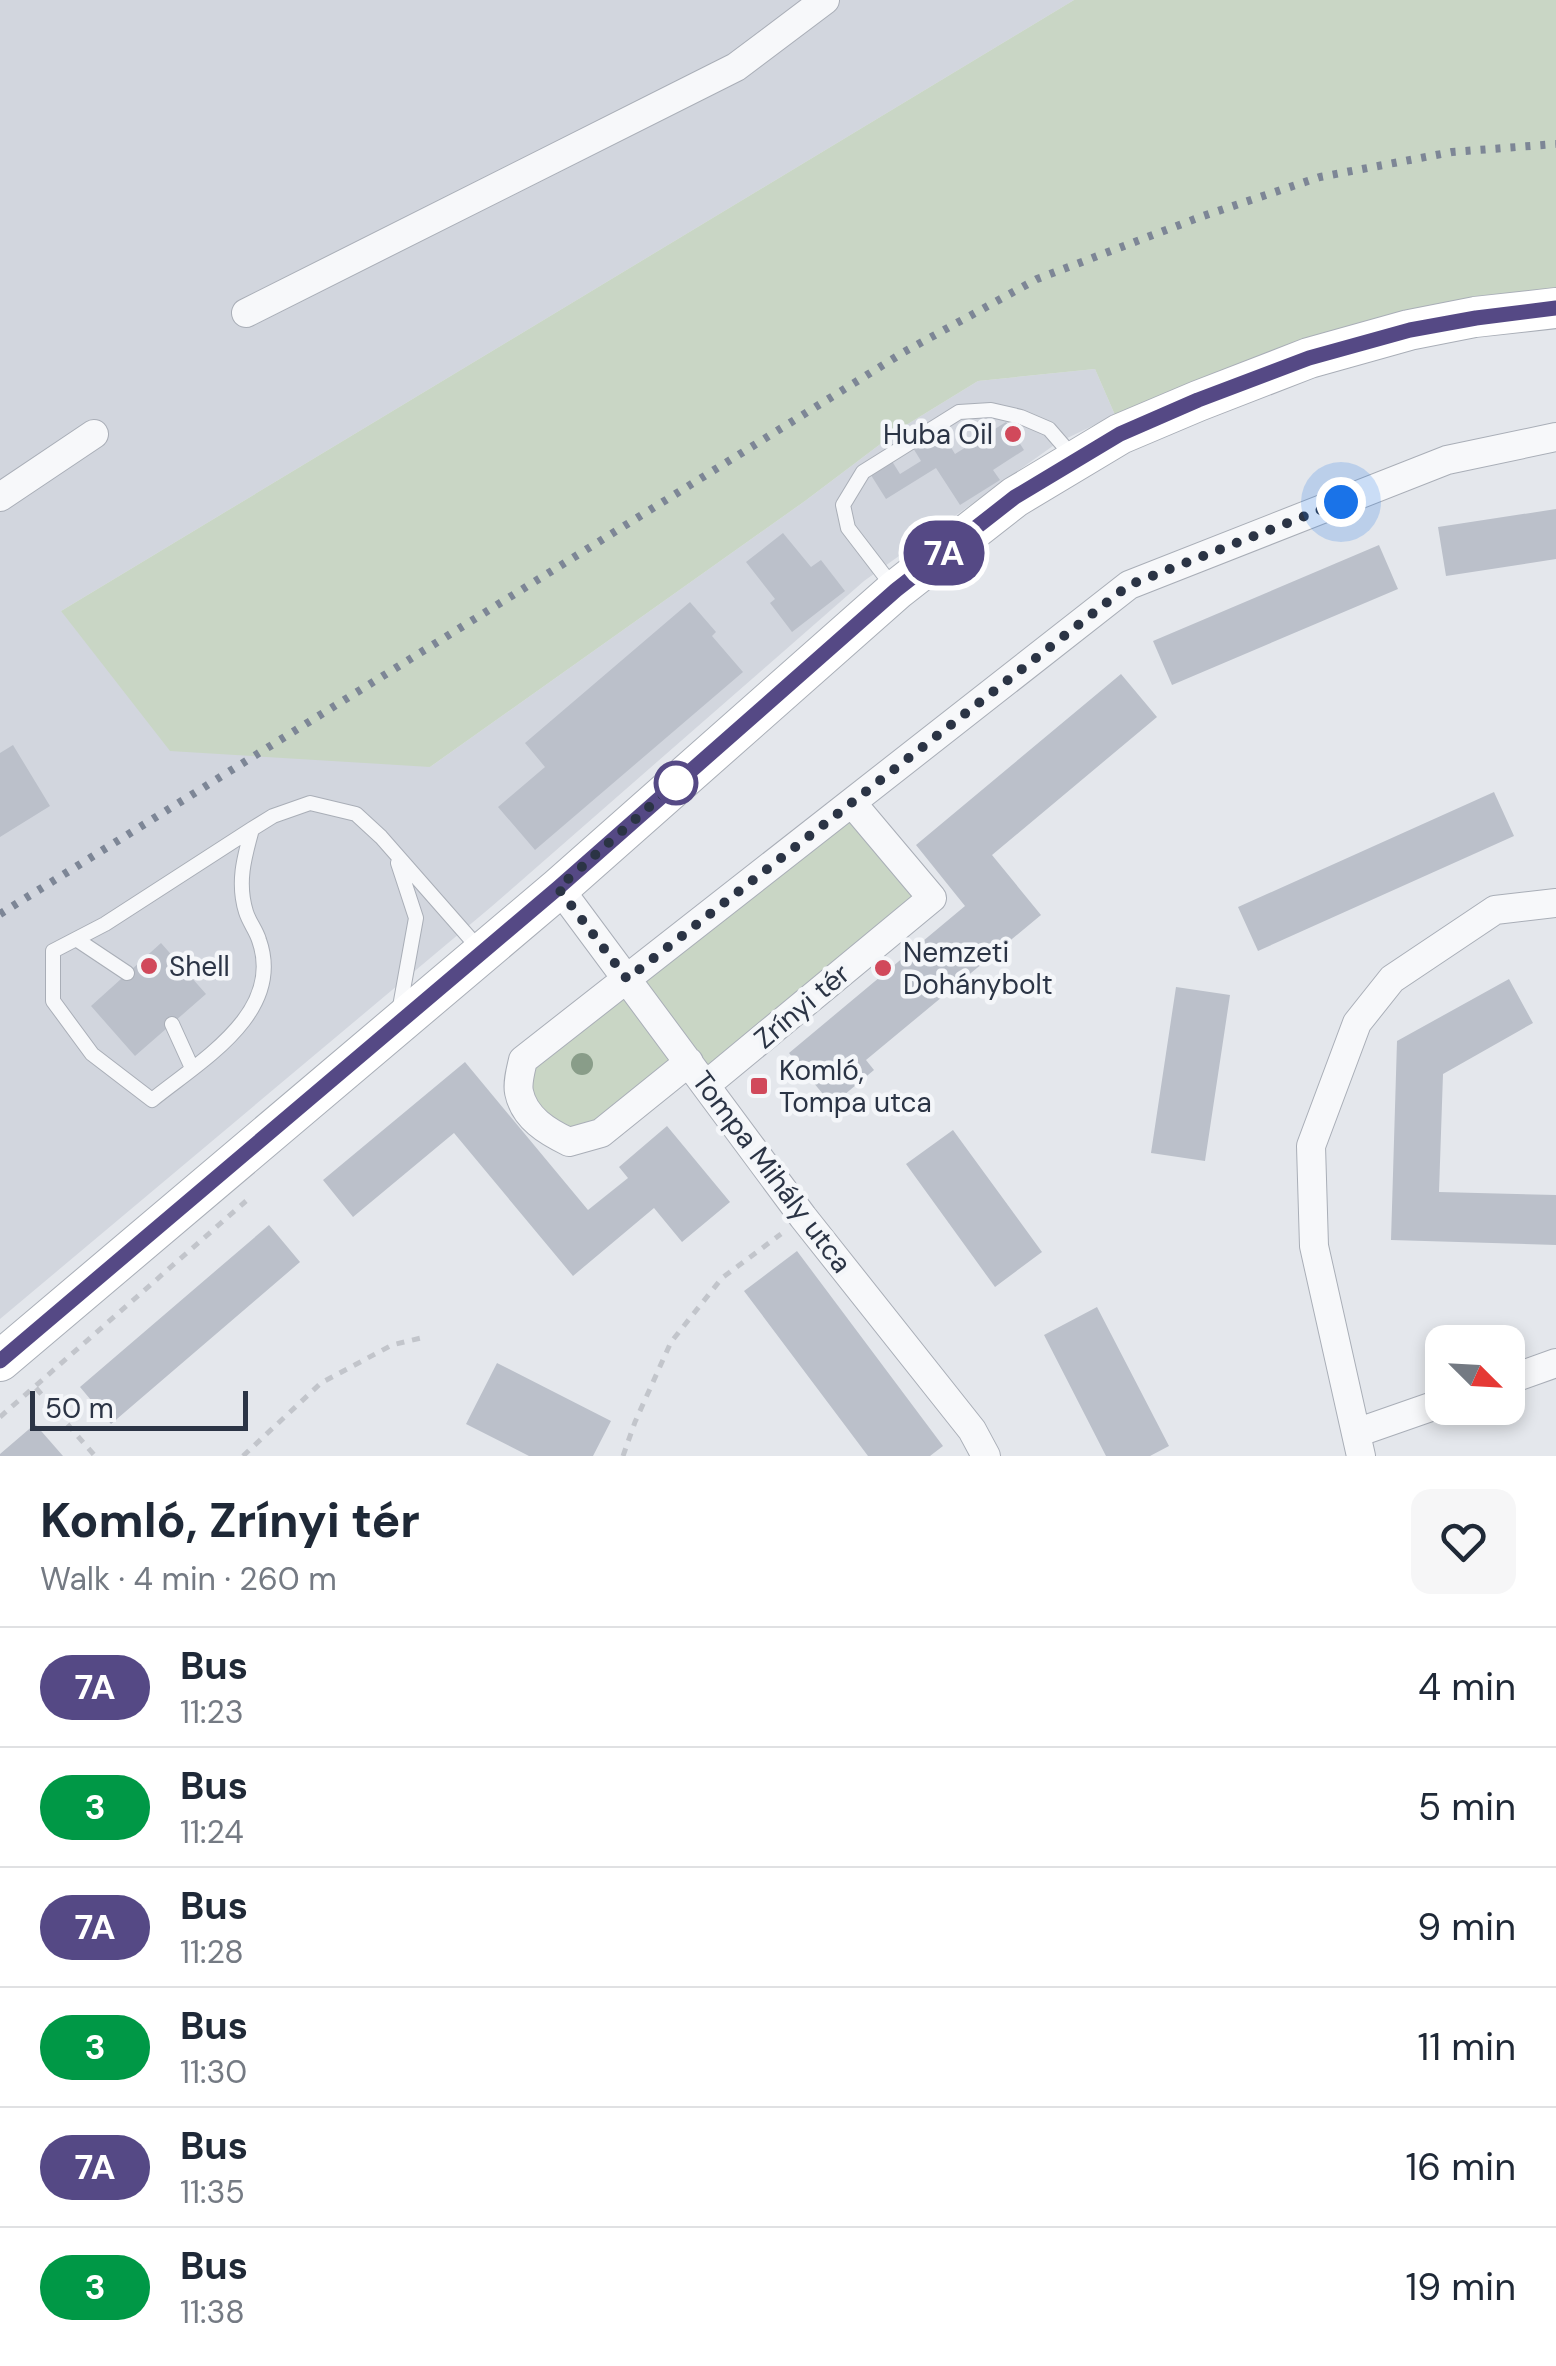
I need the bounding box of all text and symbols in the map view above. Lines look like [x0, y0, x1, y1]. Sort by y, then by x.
place label: Huba Oil [883, 416, 993, 453]
marker: Huba Oil [1002, 423, 1024, 445]
your location [1316, 477, 1366, 527]
line badge: 7A [899, 520, 989, 586]
text: 7A [924, 530, 964, 576]
unlabelled marker [655, 762, 697, 804]
place label: Nemzeti Dohánybolt [903, 934, 1053, 1003]
place label: Shell [169, 948, 230, 985]
marker: Shell [138, 955, 160, 977]
street label: Zrínyi tér [746, 955, 858, 1057]
marker: Nemzeti Dohánybolt [872, 957, 894, 979]
place label: Komló, Tompa utca [779, 1052, 932, 1121]
street label: Tompa Mihály utca [684, 1064, 860, 1280]
marker: Komló, Tompa utca [748, 1075, 770, 1097]
north arrow [1425, 1325, 1525, 1425]
map controls [1425, 1325, 1525, 1425]
scale bar [30, 1386, 248, 1430]
text: 50 m [45, 1390, 114, 1427]
text: Komló, Zrínyi tér [40, 1489, 420, 1552]
button: heart [1411, 1489, 1516, 1594]
text: Walk · 4 min · 260 m [40, 1558, 337, 1600]
text: Bus [180, 1641, 248, 1691]
text: 4 min [1418, 1662, 1516, 1712]
text: 7A [75, 1664, 115, 1710]
text: 11:23 [180, 1691, 244, 1733]
text: Bus [180, 1761, 248, 1811]
text: 5 min [1418, 1782, 1516, 1832]
text: 3 [84, 1784, 106, 1830]
text: 11:24 [180, 1811, 244, 1853]
text: Bus [180, 1881, 248, 1931]
text: 9 min [1417, 1902, 1516, 1952]
text: 7A [75, 1904, 115, 1950]
text: 11:28 [180, 1931, 244, 1973]
text: Bus [180, 2001, 248, 2051]
text: 11 min [1417, 2022, 1516, 2072]
text: 3 [84, 2024, 106, 2070]
text: 11:30 [180, 2051, 247, 2093]
text: Bus [180, 2121, 248, 2171]
text: 16 min [1405, 2142, 1516, 2192]
text: 7A [75, 2144, 115, 2190]
text: 11:35 [180, 2171, 245, 2213]
text: Bus [180, 2241, 248, 2291]
text: 19 min [1405, 2262, 1516, 2312]
text: 3 [84, 2264, 106, 2310]
text: 11:38 [180, 2291, 245, 2333]

